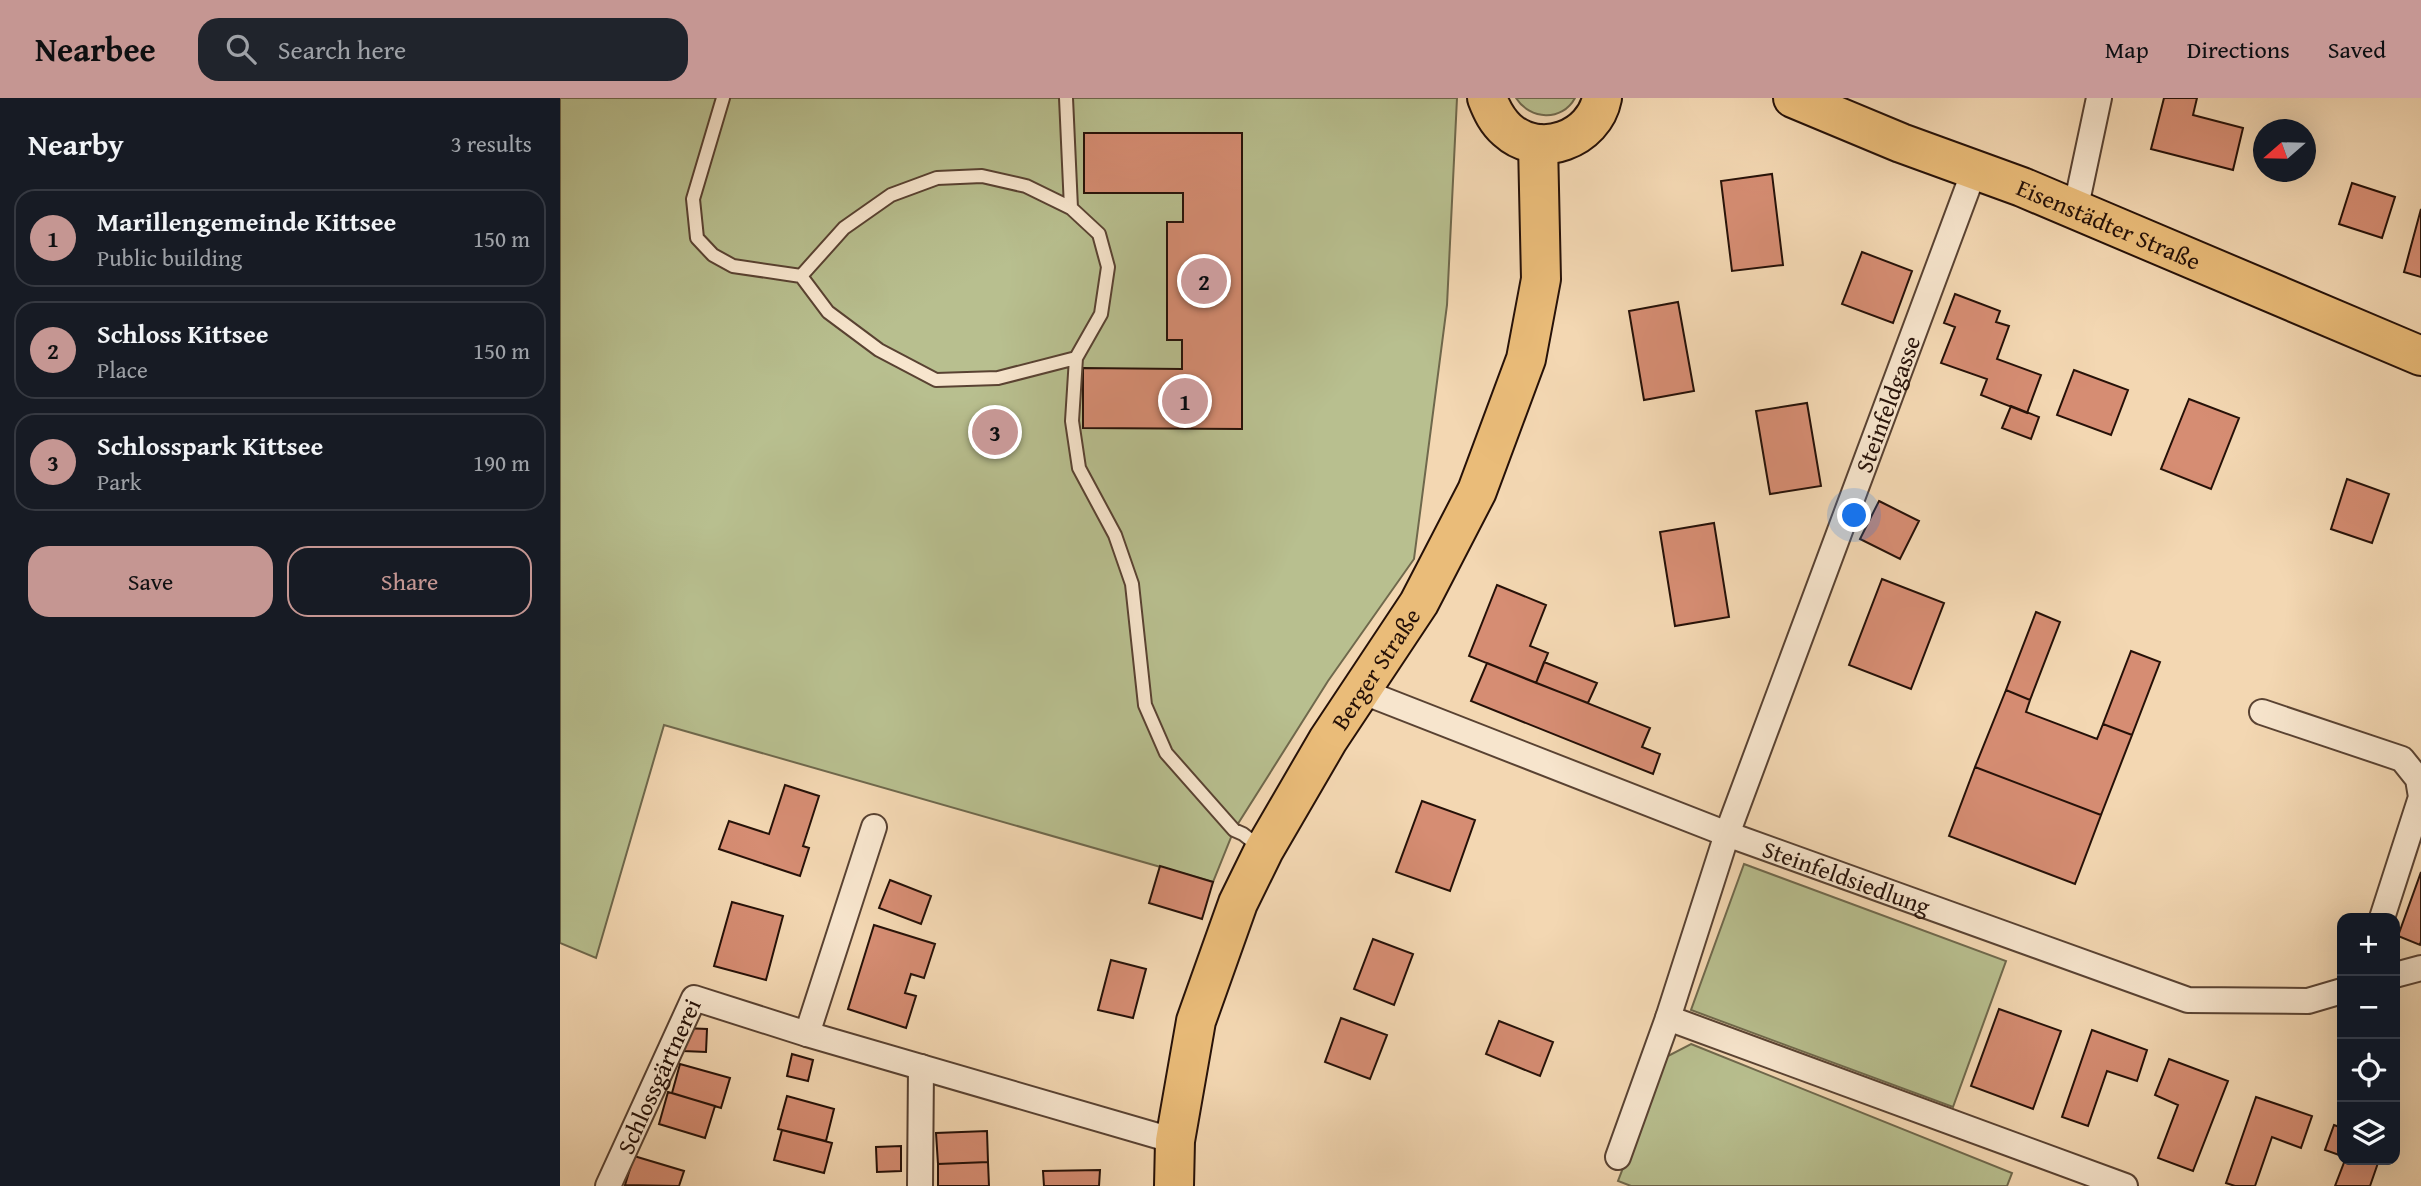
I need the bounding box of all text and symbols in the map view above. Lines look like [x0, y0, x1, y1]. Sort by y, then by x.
search box [198, 18, 688, 81]
text: Nearbee [35, 25, 156, 73]
icon: search [222, 30, 260, 68]
text: Search here [278, 30, 406, 69]
text: Map [2105, 32, 2149, 67]
text: Directions [2187, 32, 2290, 67]
text: Saved [2328, 32, 2386, 67]
north arrow [2253, 119, 2316, 182]
text: Nearby [28, 122, 124, 166]
text: 3 results [451, 127, 532, 160]
street label: Eisenstädter Straße [2011, 169, 2206, 278]
text: Marillengemeinde Kittsee [97, 202, 396, 241]
text: 1 [47, 222, 59, 255]
text: 150 m [473, 222, 530, 255]
text: Public building [97, 241, 242, 274]
pin: 2 [1181, 255, 1227, 307]
text: Schloss Kittsee [97, 314, 268, 353]
street label: Steinfeldgasse [1846, 330, 1929, 477]
text: 2 [47, 334, 59, 367]
text: 150 m [473, 334, 530, 367]
text: Place [97, 353, 148, 386]
pin: 1 [1162, 375, 1208, 427]
pin: 3 [972, 406, 1018, 458]
text: Schlosspark Kittsee [97, 426, 323, 465]
text: 3 [47, 446, 59, 479]
text: 190 m [473, 446, 530, 479]
text: Park [97, 465, 141, 498]
your location [1837, 498, 1871, 532]
button: Save [28, 546, 273, 617]
button: Share [287, 546, 532, 617]
street label: Berger Straße [1322, 601, 1429, 737]
street label: Steinfeldsiedlung [1758, 831, 1935, 923]
map controls [2337, 913, 2400, 1165]
button: + [2337, 913, 2400, 976]
button: − [2337, 976, 2400, 1039]
street label: Schlossgärtnerei [608, 992, 709, 1159]
button: locate [2337, 1039, 2400, 1102]
button: layers [2337, 1102, 2400, 1165]

